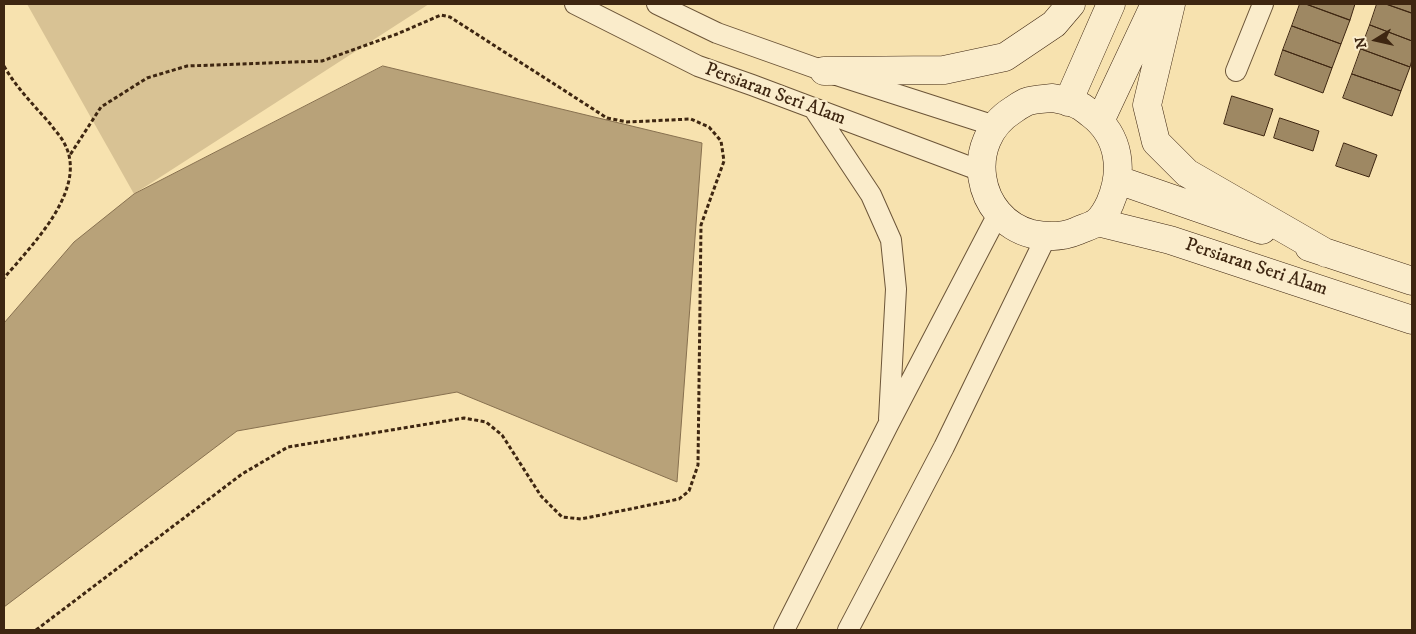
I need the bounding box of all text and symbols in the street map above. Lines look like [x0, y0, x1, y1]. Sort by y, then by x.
north arrow [1351, 15, 1401, 65]
text: N [1351, 35, 1371, 50]
street label: Persiaran Seri Alam [701, 59, 849, 131]
street label: Persiaran Seri Alam [1182, 234, 1330, 302]

